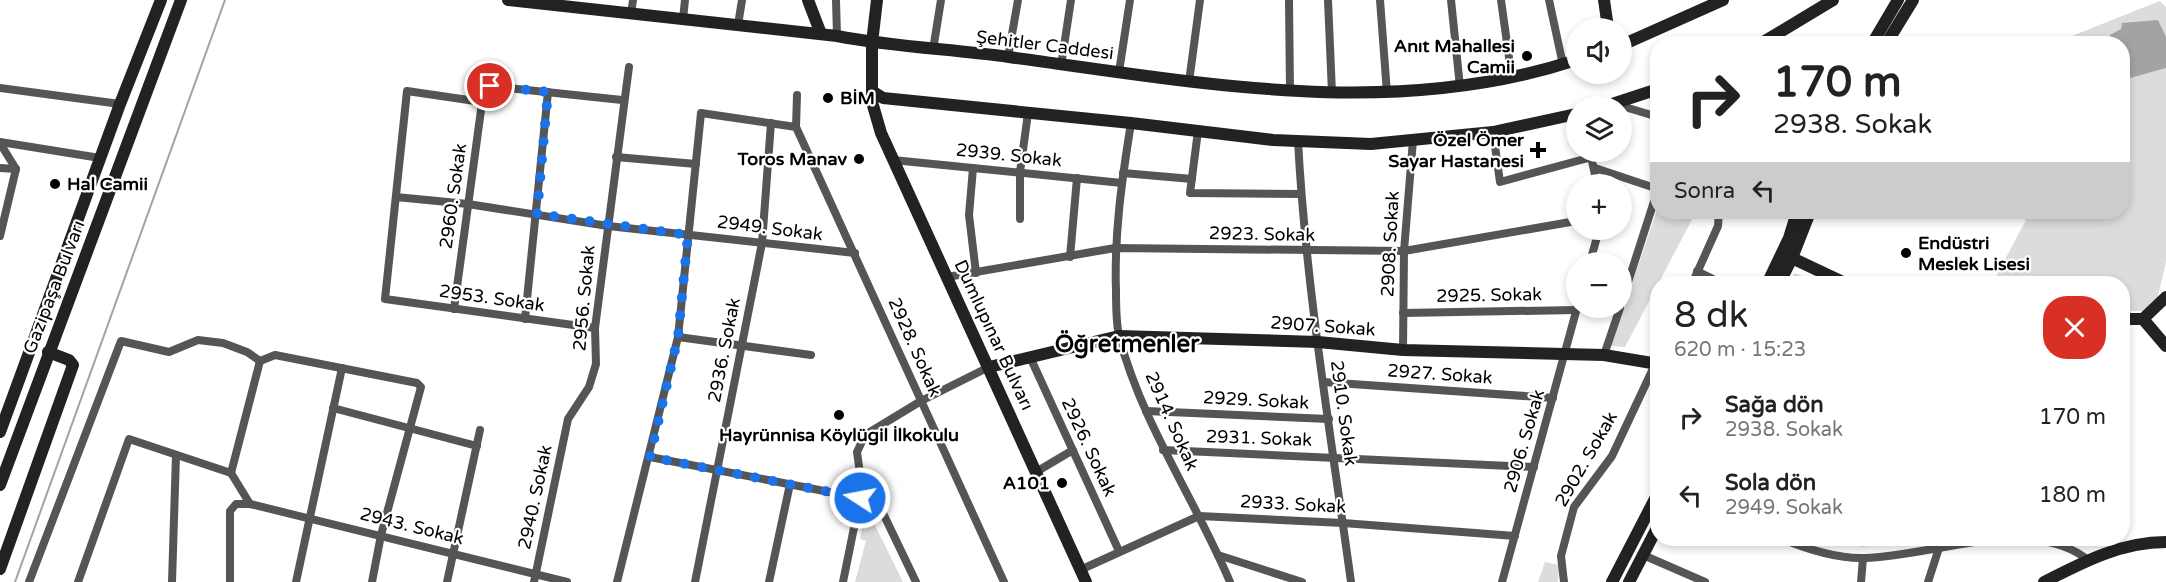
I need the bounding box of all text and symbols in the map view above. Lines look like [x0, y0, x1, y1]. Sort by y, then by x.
map controls [1566, 18, 1632, 318]
button: sound [1566, 18, 1632, 84]
street label: Şehitler Caddesi [975, 26, 1115, 64]
place label: Anıt Mahallesi Camii [1394, 35, 1515, 78]
marker: Anıt Mahallesi Camii [1520, 49, 1534, 63]
text: 170 m [1773, 57, 1902, 108]
pin [464, 60, 515, 111]
icon: right [1674, 60, 1752, 138]
icon: arrive [473, 69, 506, 102]
place label: BİM [840, 87, 875, 109]
marker: BİM [821, 91, 835, 105]
button: layers [1566, 96, 1632, 162]
text: 2938. Sokak [1773, 108, 1932, 141]
place label: Özel Ömer Sayar Hastanesi [1388, 129, 1525, 172]
street label: 2939. Sokak [955, 139, 1063, 172]
marker: Özel Ömer Sayar Hastanesi [1529, 141, 1547, 159]
street label: 2960. Sokak [435, 142, 471, 250]
place label: Toros Manav [736, 148, 847, 170]
marker: Toros Manav [852, 152, 866, 166]
place label: Hal Camii [67, 173, 148, 195]
button: + [1566, 174, 1632, 240]
icon: left [1747, 174, 1780, 207]
marker: Hal Camii [48, 177, 62, 191]
text: Sonra [1674, 178, 1735, 204]
street label: 2908. Sokak [1376, 190, 1404, 298]
street label: 2949. Sokak [716, 211, 824, 245]
street label: Gazipaşa Bulvarı [18, 217, 90, 357]
street label: 2923. Sokak [1209, 222, 1315, 246]
place label: Endüstri Meslek Lisesi [1918, 232, 2030, 275]
street label: 2956. Sokak [568, 244, 600, 352]
marker: Endüstri Meslek Lisesi [1899, 246, 1913, 260]
button: − [1566, 252, 1632, 318]
street label: Dumlupınar Bulvarı [949, 256, 1039, 414]
street label: 2953. Sokak [438, 280, 546, 316]
street label: 2925. Sokak [1436, 283, 1542, 307]
street label: 2928. Sokak [883, 294, 947, 400]
text: 8 dk [1674, 294, 1748, 337]
street label: 2936. Sokak [703, 296, 745, 404]
button: close [2043, 296, 2106, 359]
street label: 2907. Sokak [1270, 311, 1376, 341]
district label: Öğretmenler [1055, 330, 1200, 359]
text: 620 m · 15:23 [1674, 338, 1806, 362]
street label: 2910. Sokak [1326, 359, 1362, 467]
street label: 2927. Sokak [1387, 359, 1493, 389]
street label: 2914. Sokak [1140, 368, 1204, 474]
street label: 2929. Sokak [1202, 386, 1310, 414]
street label: 2906. Sokak [1499, 387, 1549, 495]
text: Sağa dön [1725, 392, 1824, 418]
street label: 2926. Sokak [1057, 394, 1121, 500]
icon: right [1674, 401, 1707, 434]
text: 170 m [2039, 404, 2106, 430]
street label: 2902. Sokak [1550, 407, 1622, 510]
marker: Hayrünnisa Köylügil İlkokulu [832, 408, 846, 422]
text: 2938. Sokak [1725, 418, 1843, 442]
place label: Hayrünnisa Köylügil İlkokulu [719, 424, 959, 446]
street label: 2931. Sokak [1206, 425, 1313, 451]
street label: 2940. Sokak [513, 443, 557, 551]
position arrow [828, 466, 892, 530]
text: Sola dön [1725, 470, 1816, 496]
place label: A101 [1003, 472, 1050, 494]
marker: A101 [1055, 476, 1069, 490]
icon: left [1674, 479, 1707, 512]
text: 180 m [2039, 482, 2106, 508]
street label: 2933. Sokak [1239, 490, 1347, 518]
text: 2949. Sokak [1725, 496, 1843, 520]
street label: 2943. Sokak [358, 502, 466, 550]

